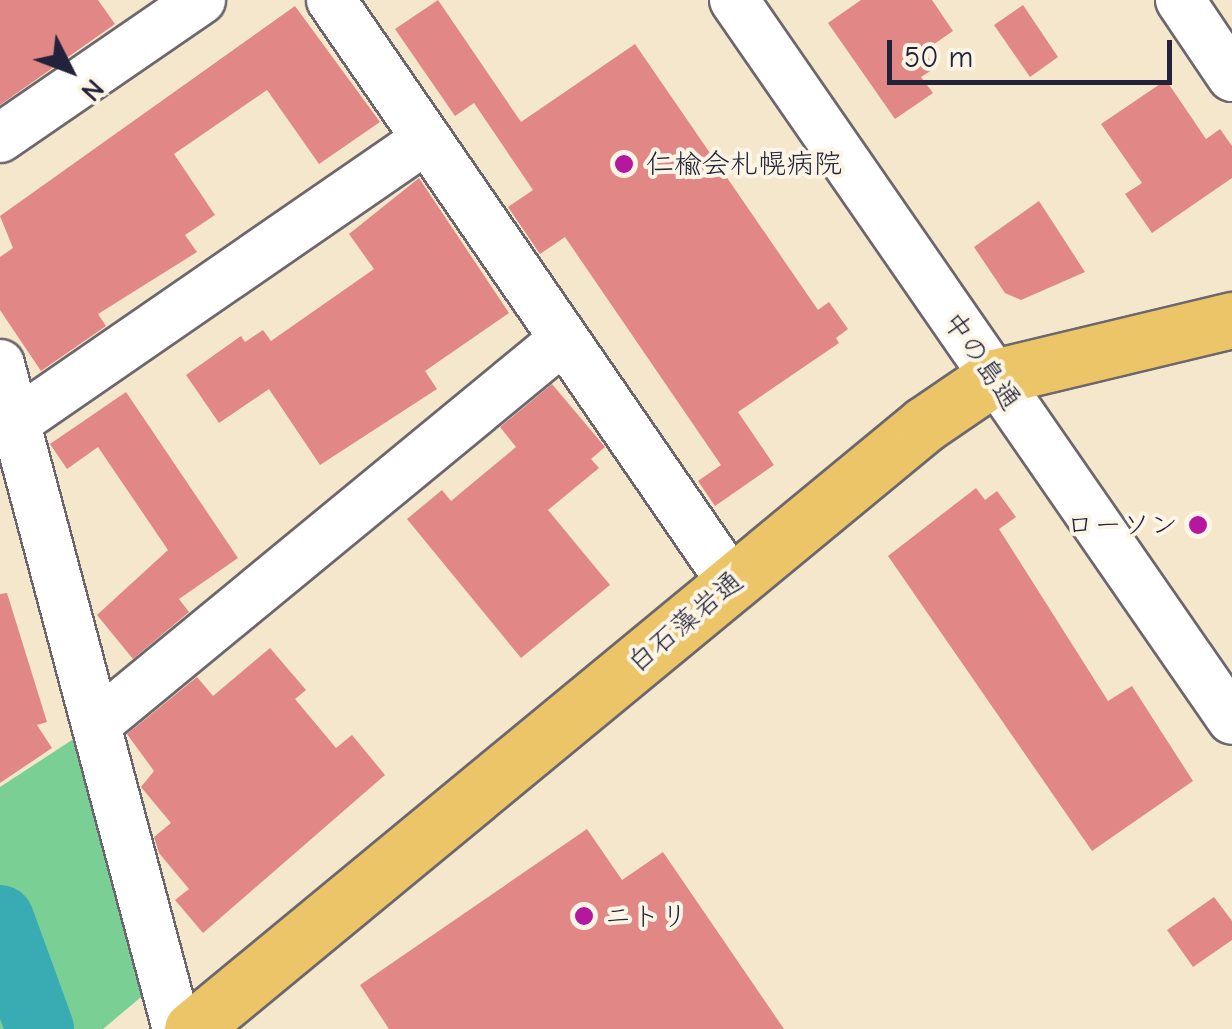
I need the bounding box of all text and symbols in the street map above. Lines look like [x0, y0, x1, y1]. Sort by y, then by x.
north arrow [20, 20, 120, 120]
scale bar [892, 20, 1177, 82]
text: 50 m [904, 40, 973, 75]
text: N [74, 73, 110, 108]
place label: 仁楡会札幌病院 [646, 147, 842, 181]
marker: 仁楡会札幌病院 [611, 151, 637, 177]
street label: 中の島通 [936, 305, 1028, 417]
place label: ローソン [1066, 508, 1178, 542]
marker: ローソン [1187, 514, 1209, 536]
street label: 白石藻岩通 [621, 564, 749, 680]
place label: ニトリ [604, 899, 688, 933]
marker: ニトリ [573, 905, 595, 927]

